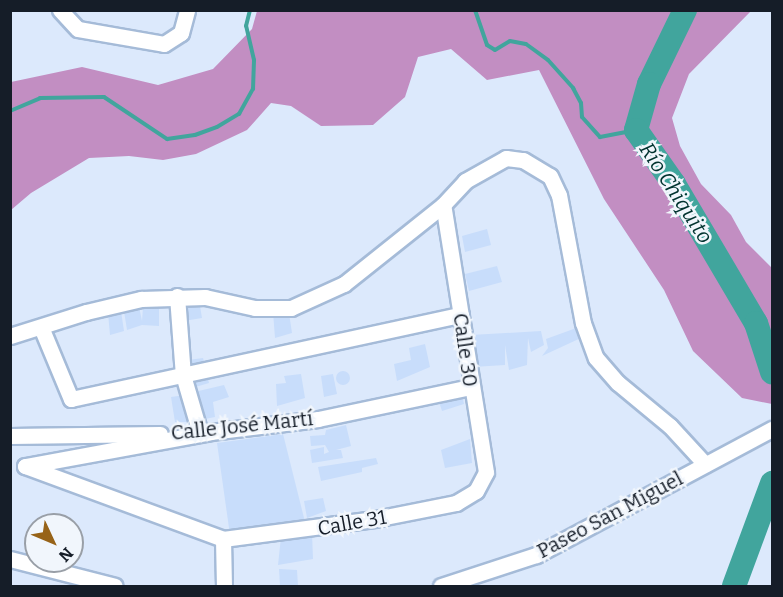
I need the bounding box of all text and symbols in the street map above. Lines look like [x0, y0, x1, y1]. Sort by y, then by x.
water label: Río Chiquito [634, 138, 718, 248]
street label: Calle 30 [448, 312, 482, 388]
street label: Calle José Martí [170, 407, 314, 445]
street label: Paseo San Miguel [533, 466, 687, 564]
street label: Calle 31 [316, 505, 388, 541]
north arrow [24, 513, 84, 573]
text: N [55, 543, 77, 566]

